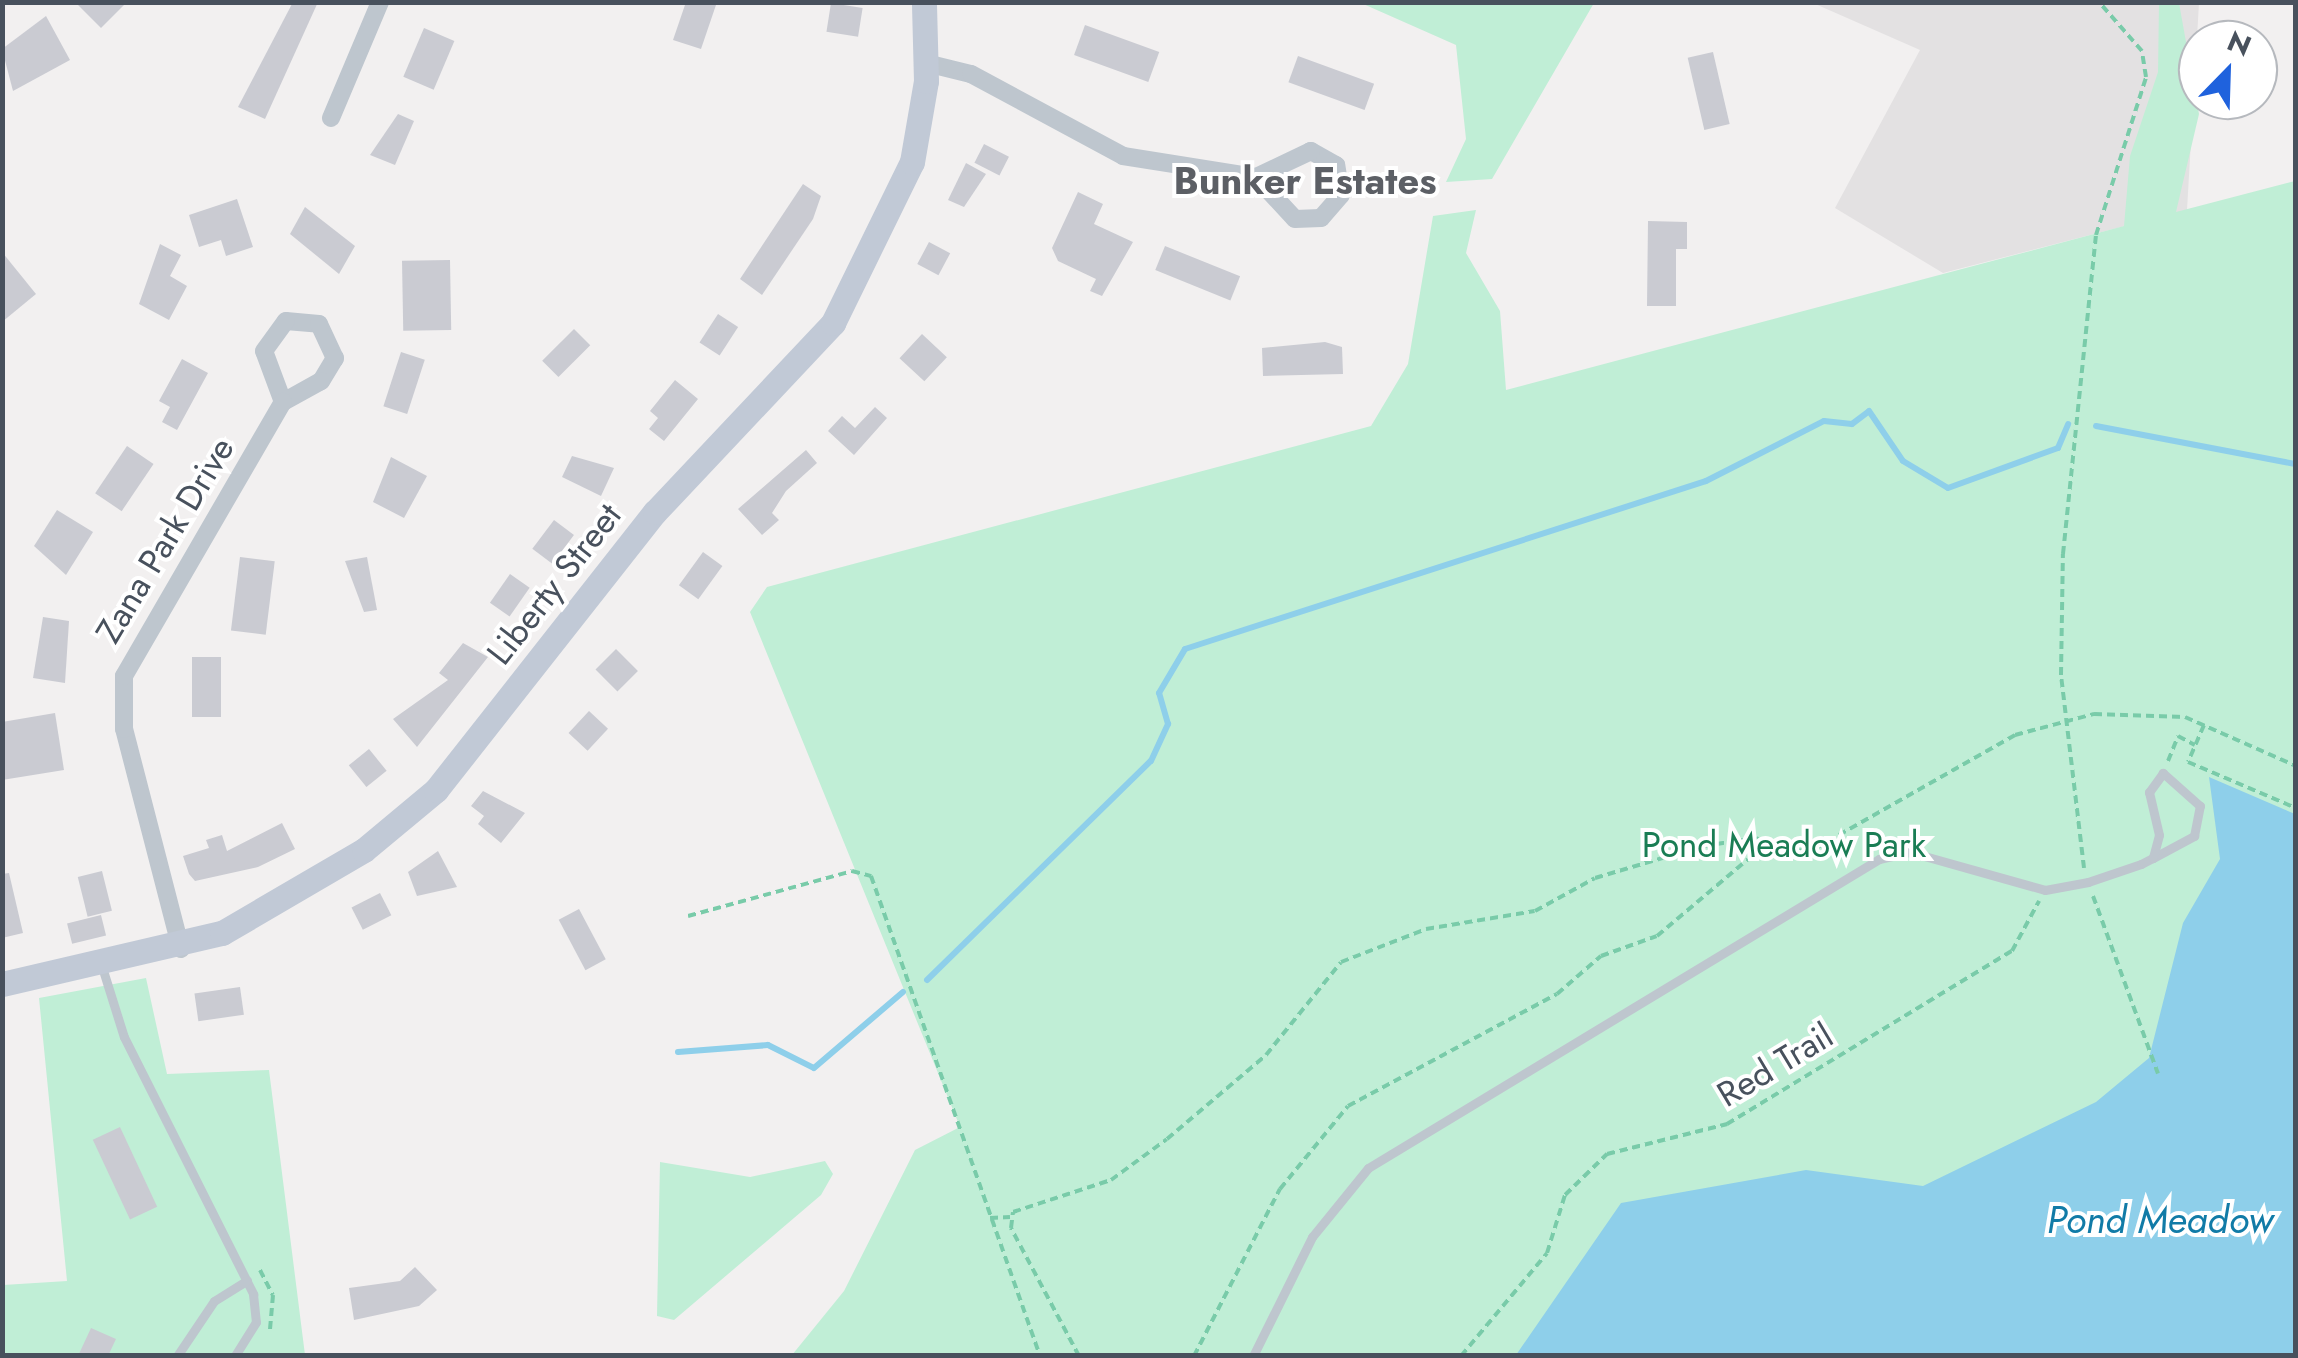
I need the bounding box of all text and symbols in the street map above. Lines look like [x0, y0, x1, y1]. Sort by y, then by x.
north arrow [2178, 20, 2278, 120]
text: N [2221, 21, 2257, 67]
district label: Bunker Estates [1173, 158, 1437, 204]
street label: Zana Park Drive [87, 430, 243, 650]
street label: Liberty Street [478, 495, 630, 673]
park label: Pond Meadow Park [1642, 824, 1926, 866]
street label: Red Trail [1710, 1014, 1840, 1116]
water label: Pond Meadow [2047, 1197, 2273, 1243]

